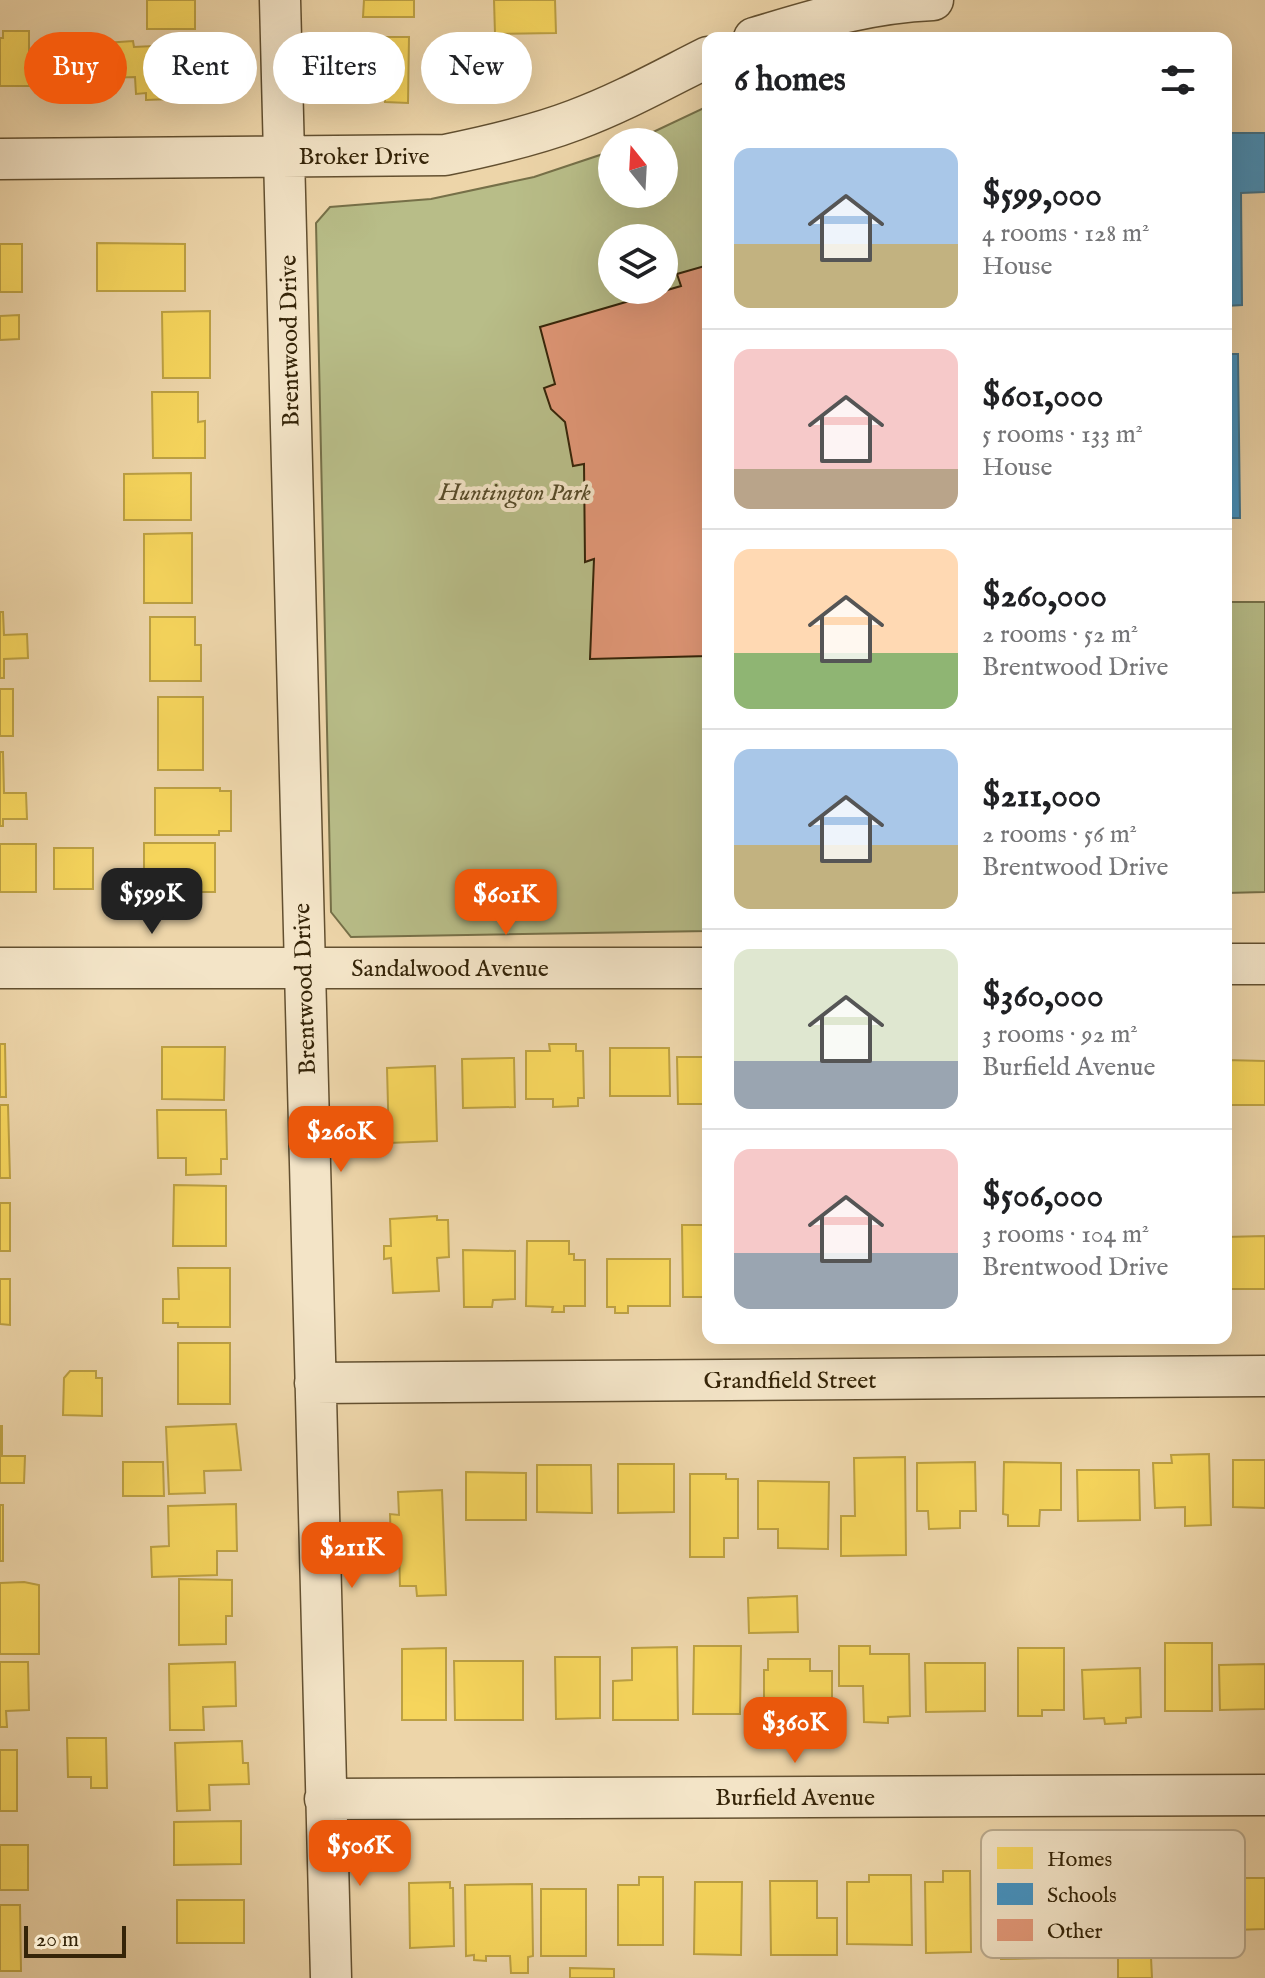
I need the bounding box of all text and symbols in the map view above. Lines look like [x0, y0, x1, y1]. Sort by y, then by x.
chip: Buy [24, 32, 127, 104]
chip: Rent [143, 32, 257, 104]
chip: Filters [273, 32, 405, 104]
chip: New [421, 32, 532, 104]
icon: filters [1156, 58, 1200, 102]
text: 6 homes [734, 59, 846, 102]
north arrow [598, 128, 678, 208]
map controls [598, 128, 678, 304]
street label: Broker Drive [298, 142, 430, 173]
text: $599,000 [982, 174, 1102, 217]
icon: home [798, 180, 894, 276]
text: 4 rooms · 128 m² [982, 217, 1149, 250]
button: layers [598, 224, 678, 304]
text: House [982, 250, 1052, 283]
street label: Brentwood Drive [274, 255, 307, 427]
text: $601,000 [982, 375, 1103, 418]
icon: home [798, 381, 894, 477]
text: 5 rooms · 133 m² [982, 418, 1143, 451]
text: House [982, 451, 1052, 484]
park label: Huntington Park [438, 478, 591, 509]
text: $260,000 [982, 575, 1107, 618]
icon: home [798, 581, 894, 677]
text: 2 rooms · 52 m² [982, 618, 1138, 651]
text: Brentwood Drive [982, 651, 1168, 684]
text: $211,000 [982, 775, 1101, 818]
icon: home [798, 781, 894, 877]
text: 2 rooms · 56 m² [982, 818, 1137, 851]
text: Brentwood Drive [982, 851, 1168, 884]
pin: $599K [96, 868, 208, 936]
pin: $601K [450, 869, 562, 937]
text: $599K [119, 877, 185, 910]
text: $601K [473, 878, 539, 911]
street label: Brentwood Drive [287, 902, 324, 1075]
street label: Sandalwood Avenue [351, 954, 549, 985]
text: $360,000 [982, 975, 1104, 1018]
icon: home [798, 981, 894, 1077]
text: 3 rooms · 92 m² [982, 1018, 1138, 1051]
text: Burfield Avenue [982, 1051, 1155, 1084]
pin: $260K [285, 1106, 397, 1174]
text: $260K [306, 1115, 376, 1148]
text: $506,000 [982, 1175, 1103, 1218]
icon: home [798, 1181, 894, 1277]
text: 3 rooms · 104 m² [982, 1218, 1149, 1251]
text: Brentwood Drive [982, 1251, 1168, 1284]
street label: Grandfield Street [704, 1366, 876, 1397]
pin: $211K [296, 1522, 408, 1590]
text: $211K [320, 1531, 384, 1564]
pin: $360K [739, 1697, 851, 1765]
text: $360K [762, 1706, 828, 1739]
street label: Burfield Avenue [715, 1783, 875, 1814]
pin: $506K [304, 1820, 416, 1888]
text: $506K [327, 1829, 393, 1862]
legend [981, 1830, 1245, 1958]
text: Homes [1047, 1846, 1112, 1874]
text: Schools [1047, 1882, 1117, 1910]
text: Other [1047, 1918, 1103, 1946]
scale bar [24, 1922, 126, 1958]
text: 20 m [36, 1926, 79, 1954]

